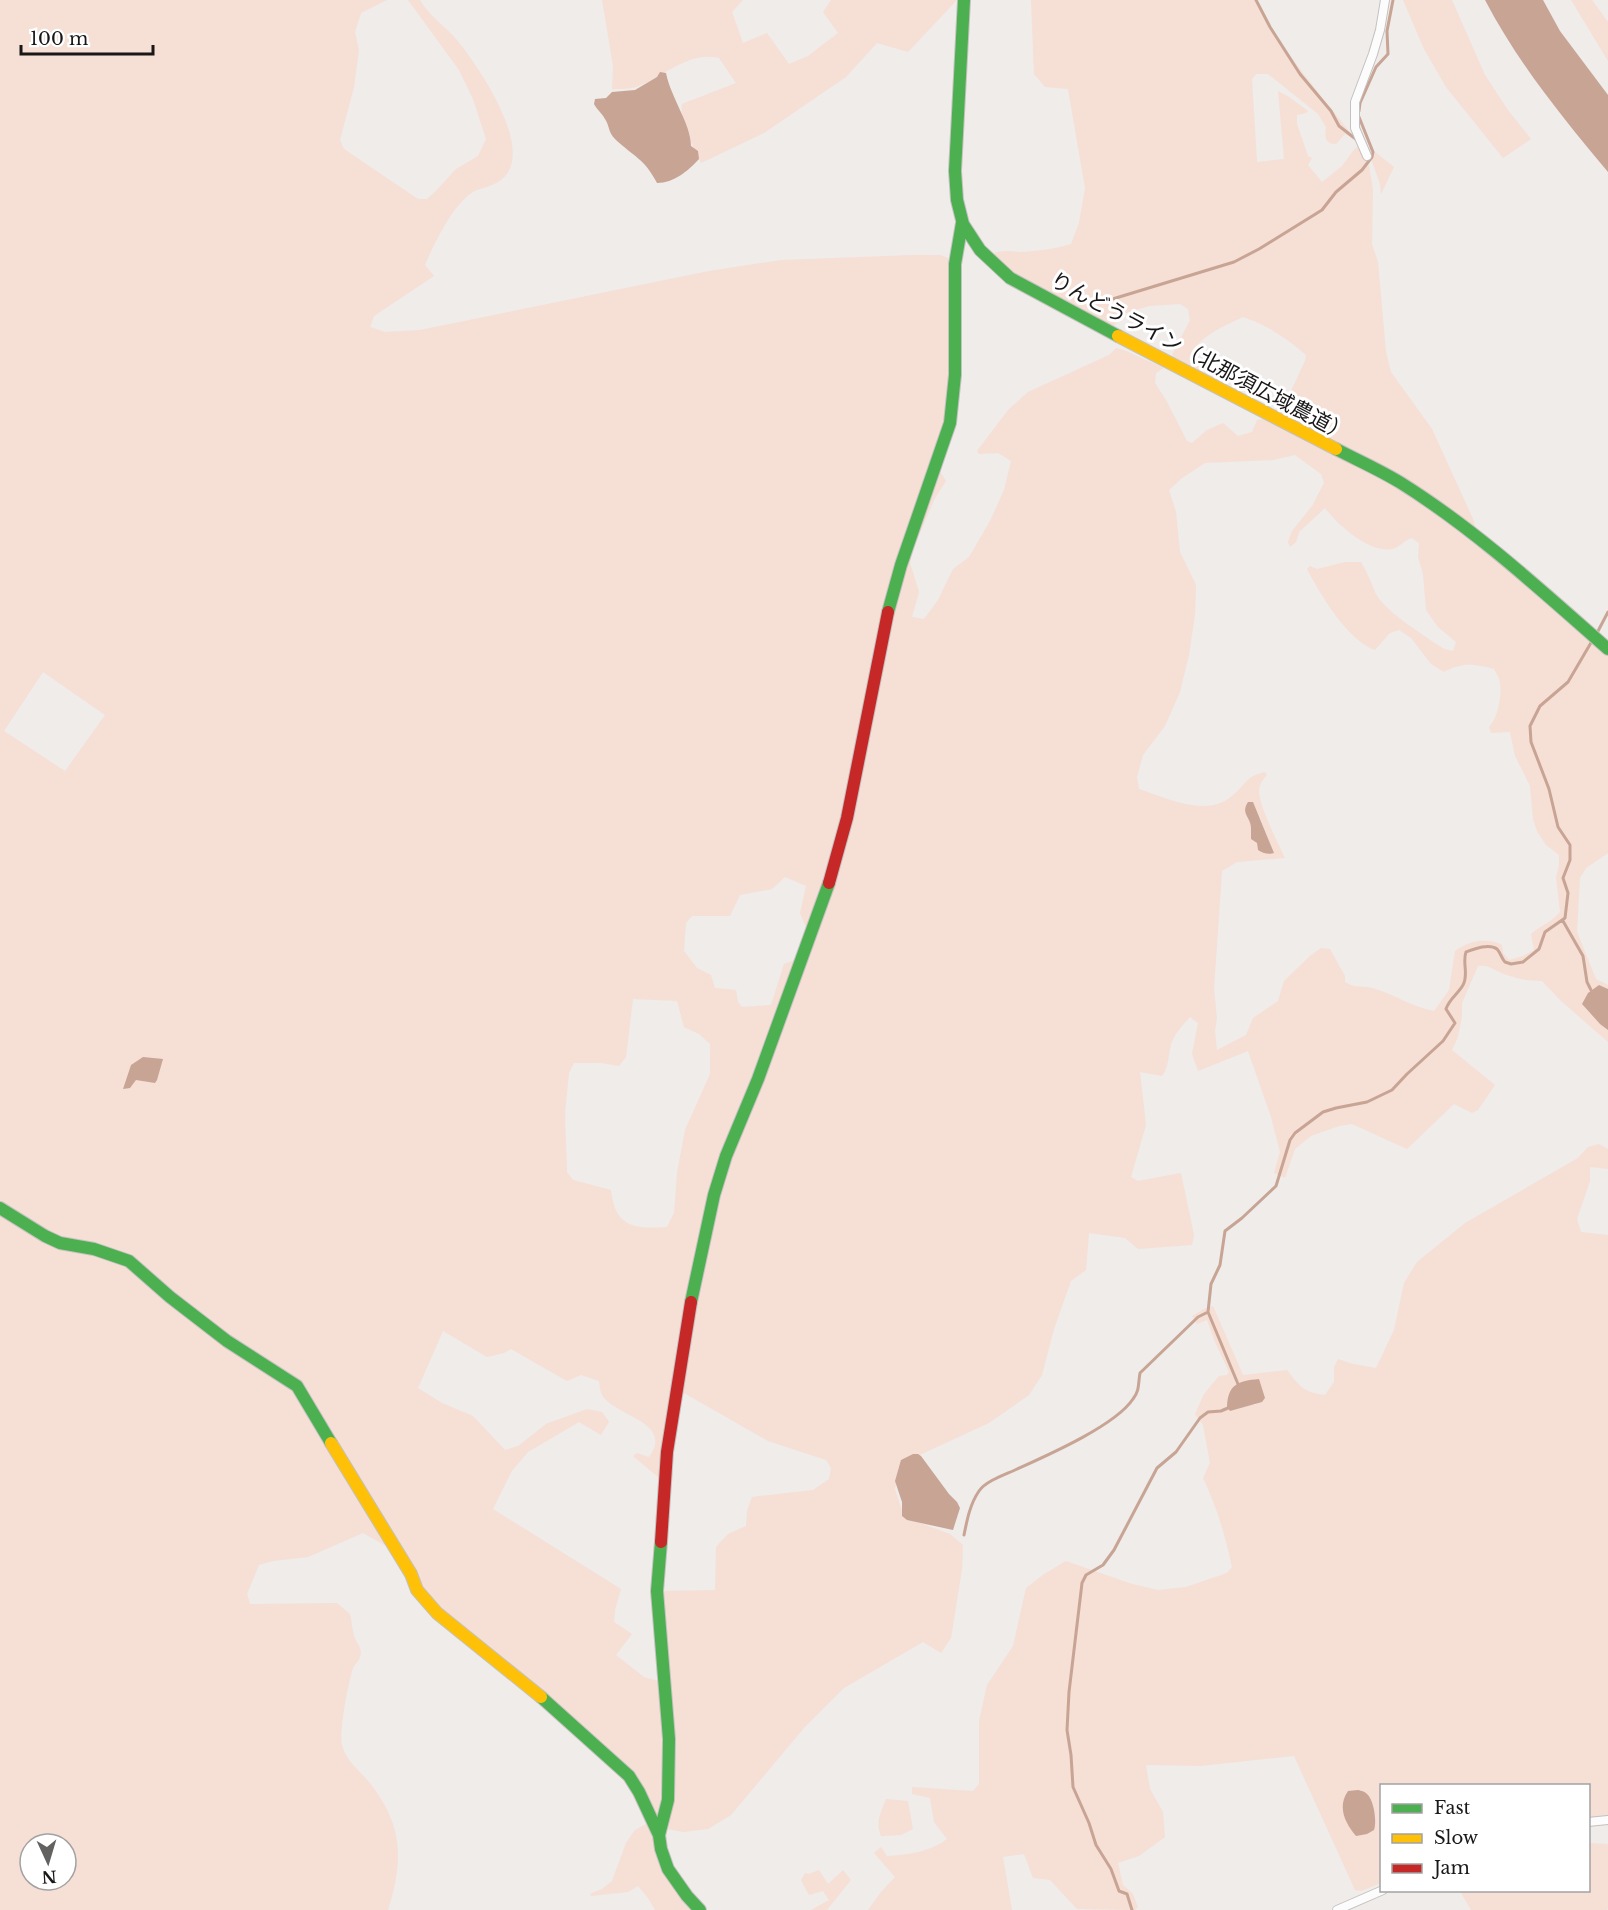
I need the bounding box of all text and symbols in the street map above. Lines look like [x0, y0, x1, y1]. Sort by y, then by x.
scale bar [21, 18, 153, 56]
text: 100 m [30, 28, 88, 50]
street label: りんどうライン（北那須広域農道） [1046, 267, 1354, 447]
legend [1380, 1784, 1590, 1892]
text: Fast [1434, 1797, 1471, 1819]
text: Slow [1434, 1827, 1479, 1849]
north arrow [18, 1832, 78, 1892]
text: Jam [1432, 1857, 1470, 1879]
text: N [41, 1866, 57, 1887]

